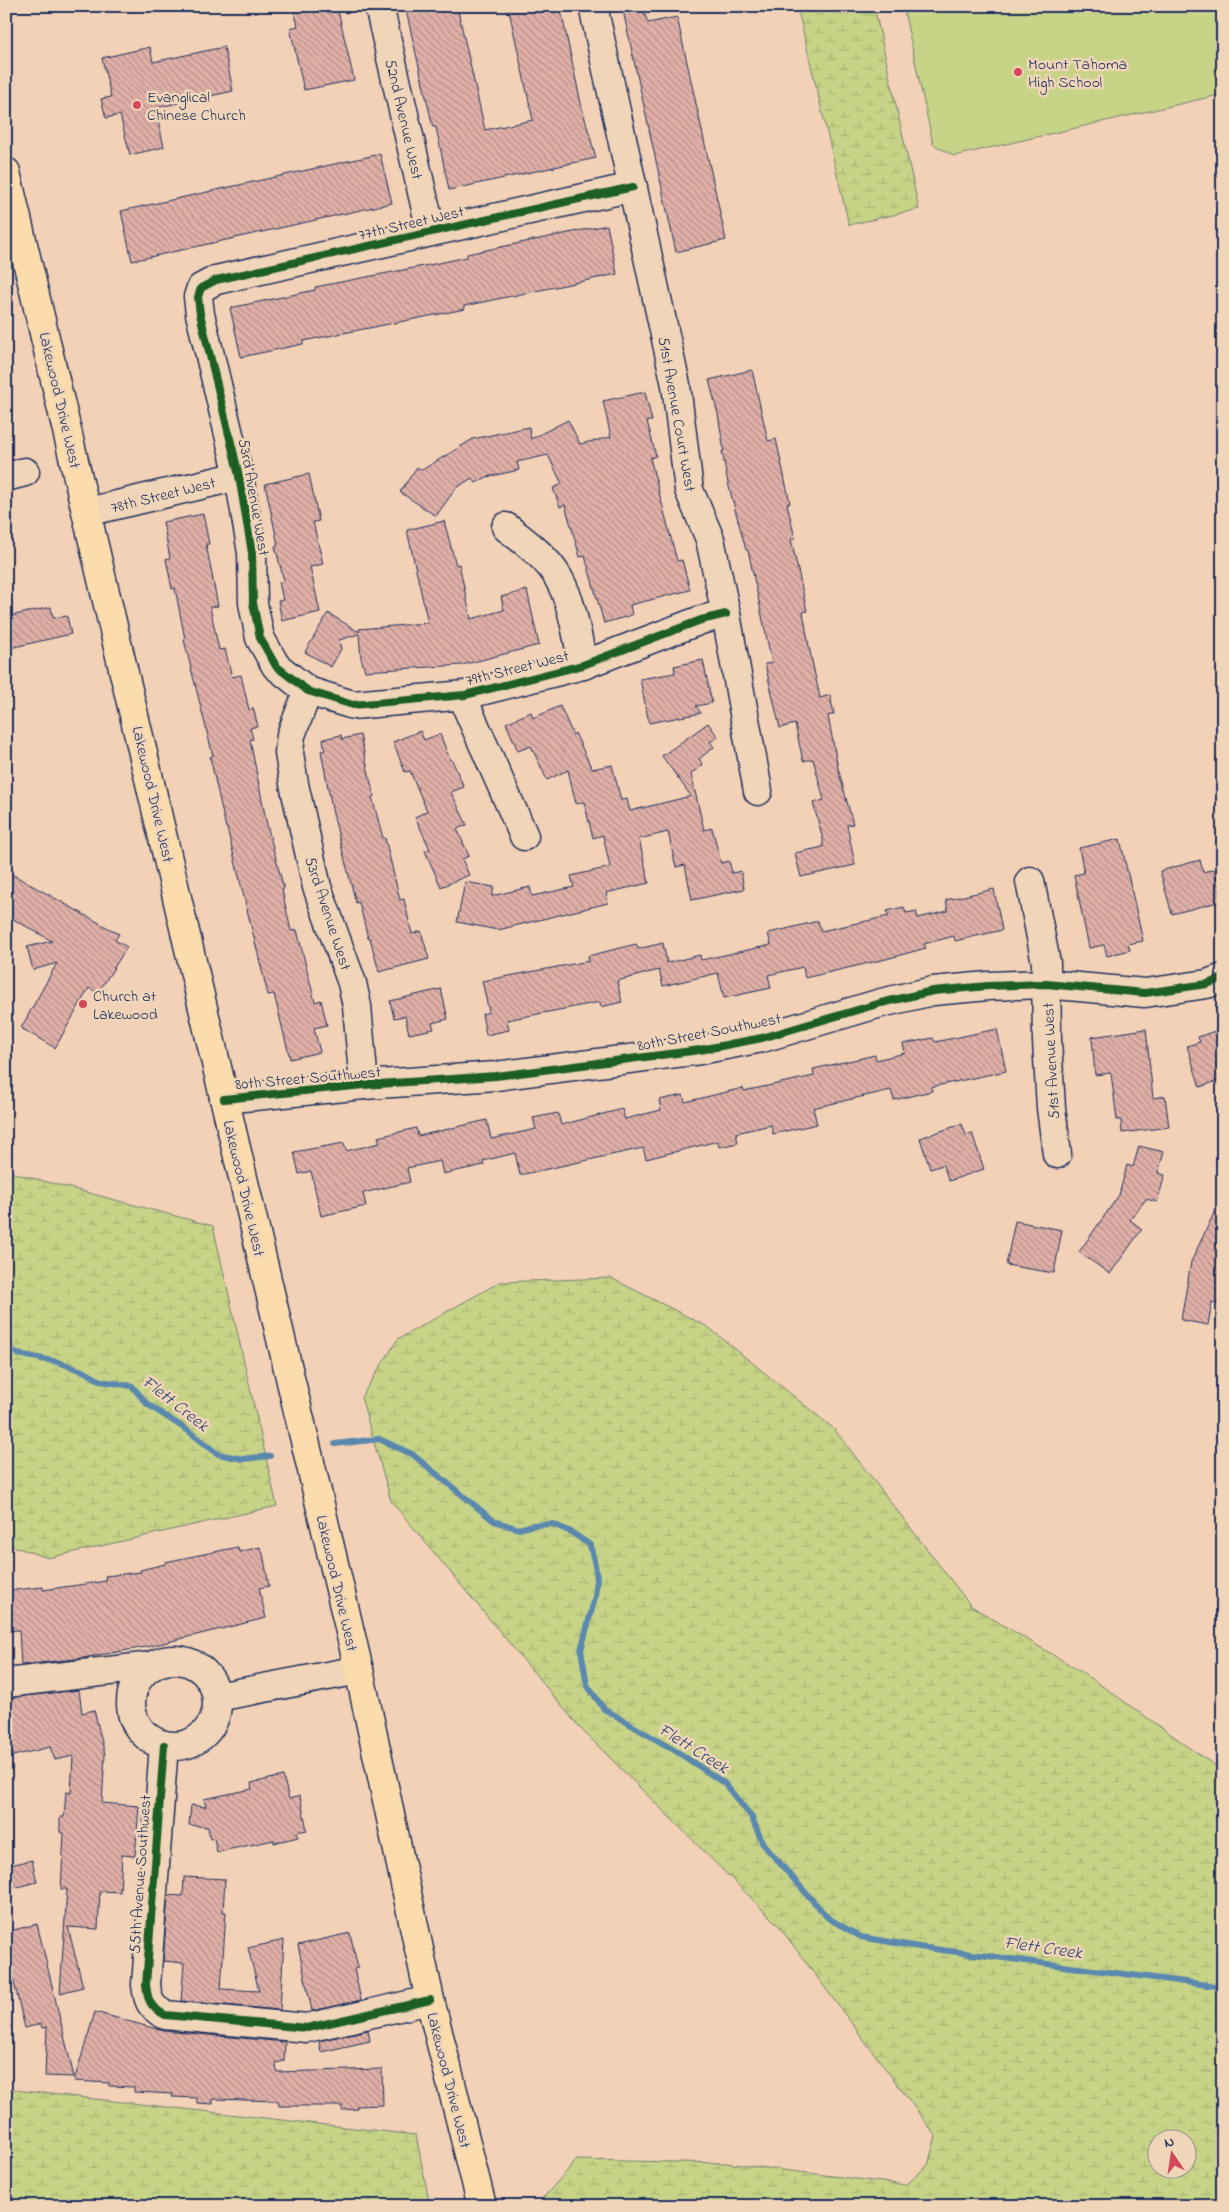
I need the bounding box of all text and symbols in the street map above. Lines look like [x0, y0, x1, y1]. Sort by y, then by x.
place label: Mount Tahoma High School [1028, 53, 1127, 95]
street label: 52nd Avenue West [378, 57, 429, 183]
marker: Mount Tahoma High School [1012, 66, 1024, 78]
place label: Evanglical Chinese Church [147, 86, 246, 128]
marker: Evanglical Chinese Church [131, 99, 143, 111]
street label: 77th Street West [356, 200, 467, 248]
street label: Lakewood Drive West [32, 330, 87, 472]
street label: 51st Avenue Court West [651, 335, 702, 494]
street label: 53rd Avenue West [231, 437, 275, 558]
street label: 78th Street West [109, 471, 219, 521]
street label: 79th Street West [463, 644, 572, 693]
street label: Lakewood Drive West [125, 724, 180, 866]
street label: 53rd Avenue West [297, 853, 357, 974]
place label: Church at Lakewood [93, 985, 158, 1027]
marker: Church at Lakewood [77, 998, 89, 1010]
street label: 51st Avenue West [1037, 1001, 1067, 1120]
street label: 80th Street Southwest [635, 1007, 784, 1059]
street label: 80th Street Southwest [234, 1061, 383, 1097]
street label: Lakewood Drive West [216, 1118, 271, 1260]
water label: Flett Creek [136, 1370, 215, 1440]
street label: Lakewood Drive West [309, 1513, 364, 1655]
water label: Flett Creek [653, 1718, 734, 1782]
street label: 55th Avenue Southwest [123, 1793, 159, 1954]
water label: Flett Creek [1002, 1931, 1085, 1967]
street label: Lakewood Drive West [420, 2010, 477, 2152]
north arrow [1146, 2130, 1196, 2180]
text: N [1162, 2132, 1176, 2154]

